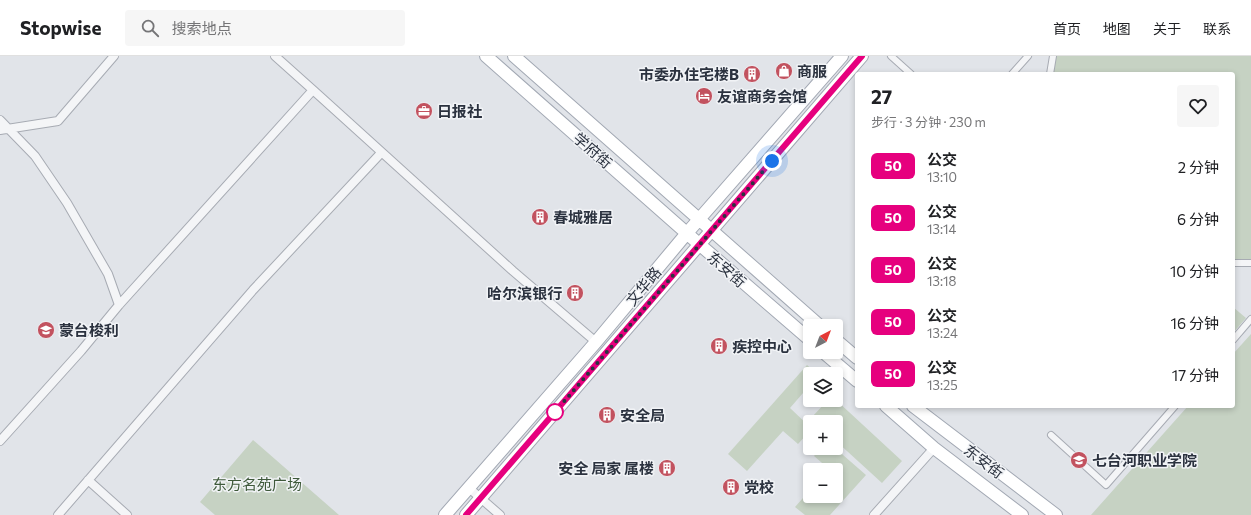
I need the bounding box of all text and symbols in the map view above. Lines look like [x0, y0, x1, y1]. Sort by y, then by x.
search box [125, 10, 405, 46]
text: Stopwise [20, 16, 101, 39]
icon: search [139, 17, 161, 39]
text: 搜索地点 [171, 19, 231, 37]
text: 首页 [1053, 20, 1081, 37]
text: 地图 [1103, 20, 1131, 37]
text: 关于 [1153, 20, 1181, 37]
text: 联系 [1203, 20, 1231, 37]
shop icon: 商服 [774, 61, 794, 81]
place label: 商服 [797, 62, 827, 80]
building icon: 市委办住宅楼B [742, 64, 762, 84]
place label: 市委办住宅楼B [639, 65, 739, 83]
text: 27 [871, 85, 892, 108]
button: heart [1177, 85, 1219, 127]
hotel icon: 友谊商务会馆 [694, 86, 714, 106]
place label: 友谊商务会馆 [717, 87, 807, 105]
office icon: 日报社 [414, 101, 434, 121]
place label: 日报社 [437, 102, 482, 120]
text: 步行 · 3 分钟 · 230 m [871, 114, 986, 130]
street label: 学府街 [570, 128, 616, 172]
text: 公交 [927, 150, 957, 168]
your location [762, 151, 782, 171]
text: 50 [884, 157, 902, 174]
text: 2 分钟 [1178, 158, 1219, 176]
text: 13:10 [927, 169, 957, 185]
text: 公交 [927, 202, 957, 220]
building icon: 春城雅居 [530, 207, 550, 227]
place label: 春城雅居 [553, 208, 613, 226]
text: 50 [884, 209, 902, 226]
text: 6 分钟 [1177, 210, 1219, 228]
text: 13:14 [927, 221, 956, 237]
street label: 东安街 [704, 247, 750, 291]
text: 公交 [927, 254, 957, 272]
text: 50 [884, 261, 902, 278]
text: 10 分钟 [1170, 262, 1219, 280]
street label: 文华路 [622, 263, 664, 309]
text: 13:18 [927, 273, 957, 289]
building icon: 哈尔滨银行 [565, 283, 585, 303]
place label: 哈尔滨银行 [487, 284, 562, 302]
text: 公交 [927, 306, 957, 324]
text: 50 [884, 313, 902, 330]
text: 16 分钟 [1171, 314, 1219, 332]
north arrow [803, 319, 843, 359]
map controls [803, 319, 843, 503]
school or university icon: 蒙台梭利 [36, 320, 56, 340]
place label: 蒙台梭利 [59, 321, 119, 339]
text: 13:24 [927, 325, 958, 341]
building icon: 疾控中心 [709, 336, 729, 356]
place label: 疾控中心 [732, 337, 792, 355]
text: 公交 [927, 358, 957, 376]
text: 50 [884, 365, 902, 382]
text: 17 分钟 [1172, 366, 1219, 384]
button: layers [803, 367, 843, 407]
text: 13:25 [927, 377, 958, 393]
unlabelled marker [546, 403, 564, 421]
building icon: 安全局 [597, 405, 617, 425]
place label: 安全局 [620, 406, 665, 424]
button: + [803, 415, 843, 455]
street label: 东安街 [961, 440, 1007, 482]
school or university icon: 七台河职业学院 [1069, 450, 1089, 470]
place label: 七台河职业学院 [1092, 451, 1197, 469]
building icon: 安全 局家 属楼 [657, 458, 677, 478]
place label: 安全 局家 属楼 [558, 459, 654, 477]
button: − [803, 463, 843, 503]
park label: 东方名苑广场 [212, 475, 302, 493]
building icon: 党校 [721, 477, 741, 497]
place label: 党校 [744, 478, 774, 496]

